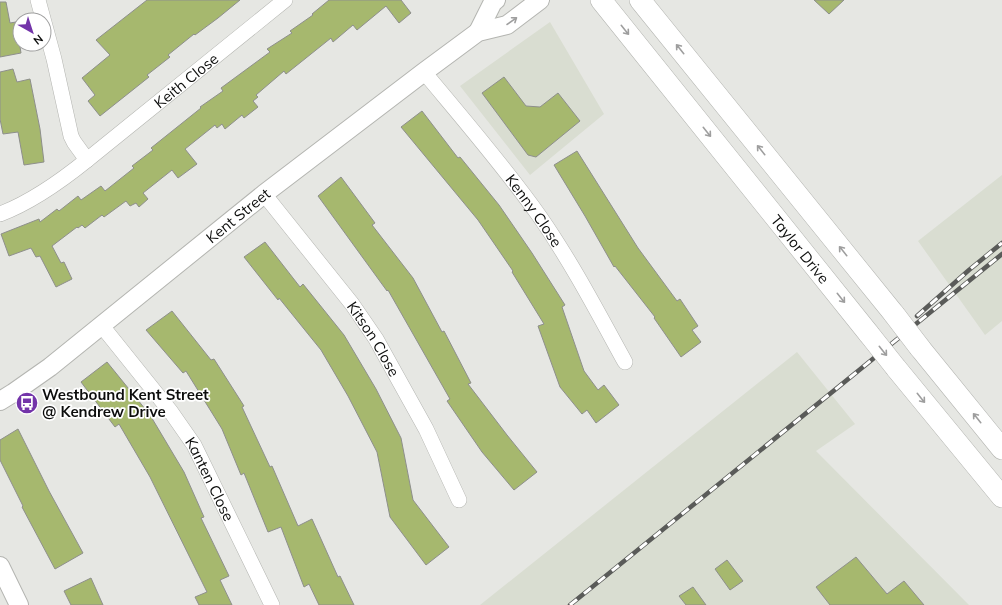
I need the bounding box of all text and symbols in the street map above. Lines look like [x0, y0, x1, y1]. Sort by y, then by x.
north arrow [12, 12, 52, 52]
one-way arrow [506, 17, 517, 26]
one-way arrow [621, 25, 629, 36]
text: N [31, 32, 46, 48]
one-way arrow [675, 43, 684, 54]
street label: Keith Close [150, 48, 222, 112]
one-way arrow [702, 126, 711, 137]
one-way arrow [757, 145, 766, 156]
street label: Kenny Close [502, 170, 567, 250]
street label: Kent Street [202, 184, 274, 247]
street label: Taylor Drive [767, 211, 834, 287]
one-way arrow [838, 246, 847, 257]
one-way arrow [836, 293, 845, 304]
street label: Kitson Close [343, 297, 404, 380]
one-way arrow [878, 345, 887, 356]
place label: Westbound Kent Street @ Kendrew Drive [42, 385, 209, 421]
bus stop icon: Westbound Kent Street @ Kendrew Drive [14, 390, 40, 416]
one-way arrow [916, 393, 925, 403]
one-way arrow [973, 413, 982, 424]
street label: Kanten Close [182, 433, 239, 524]

